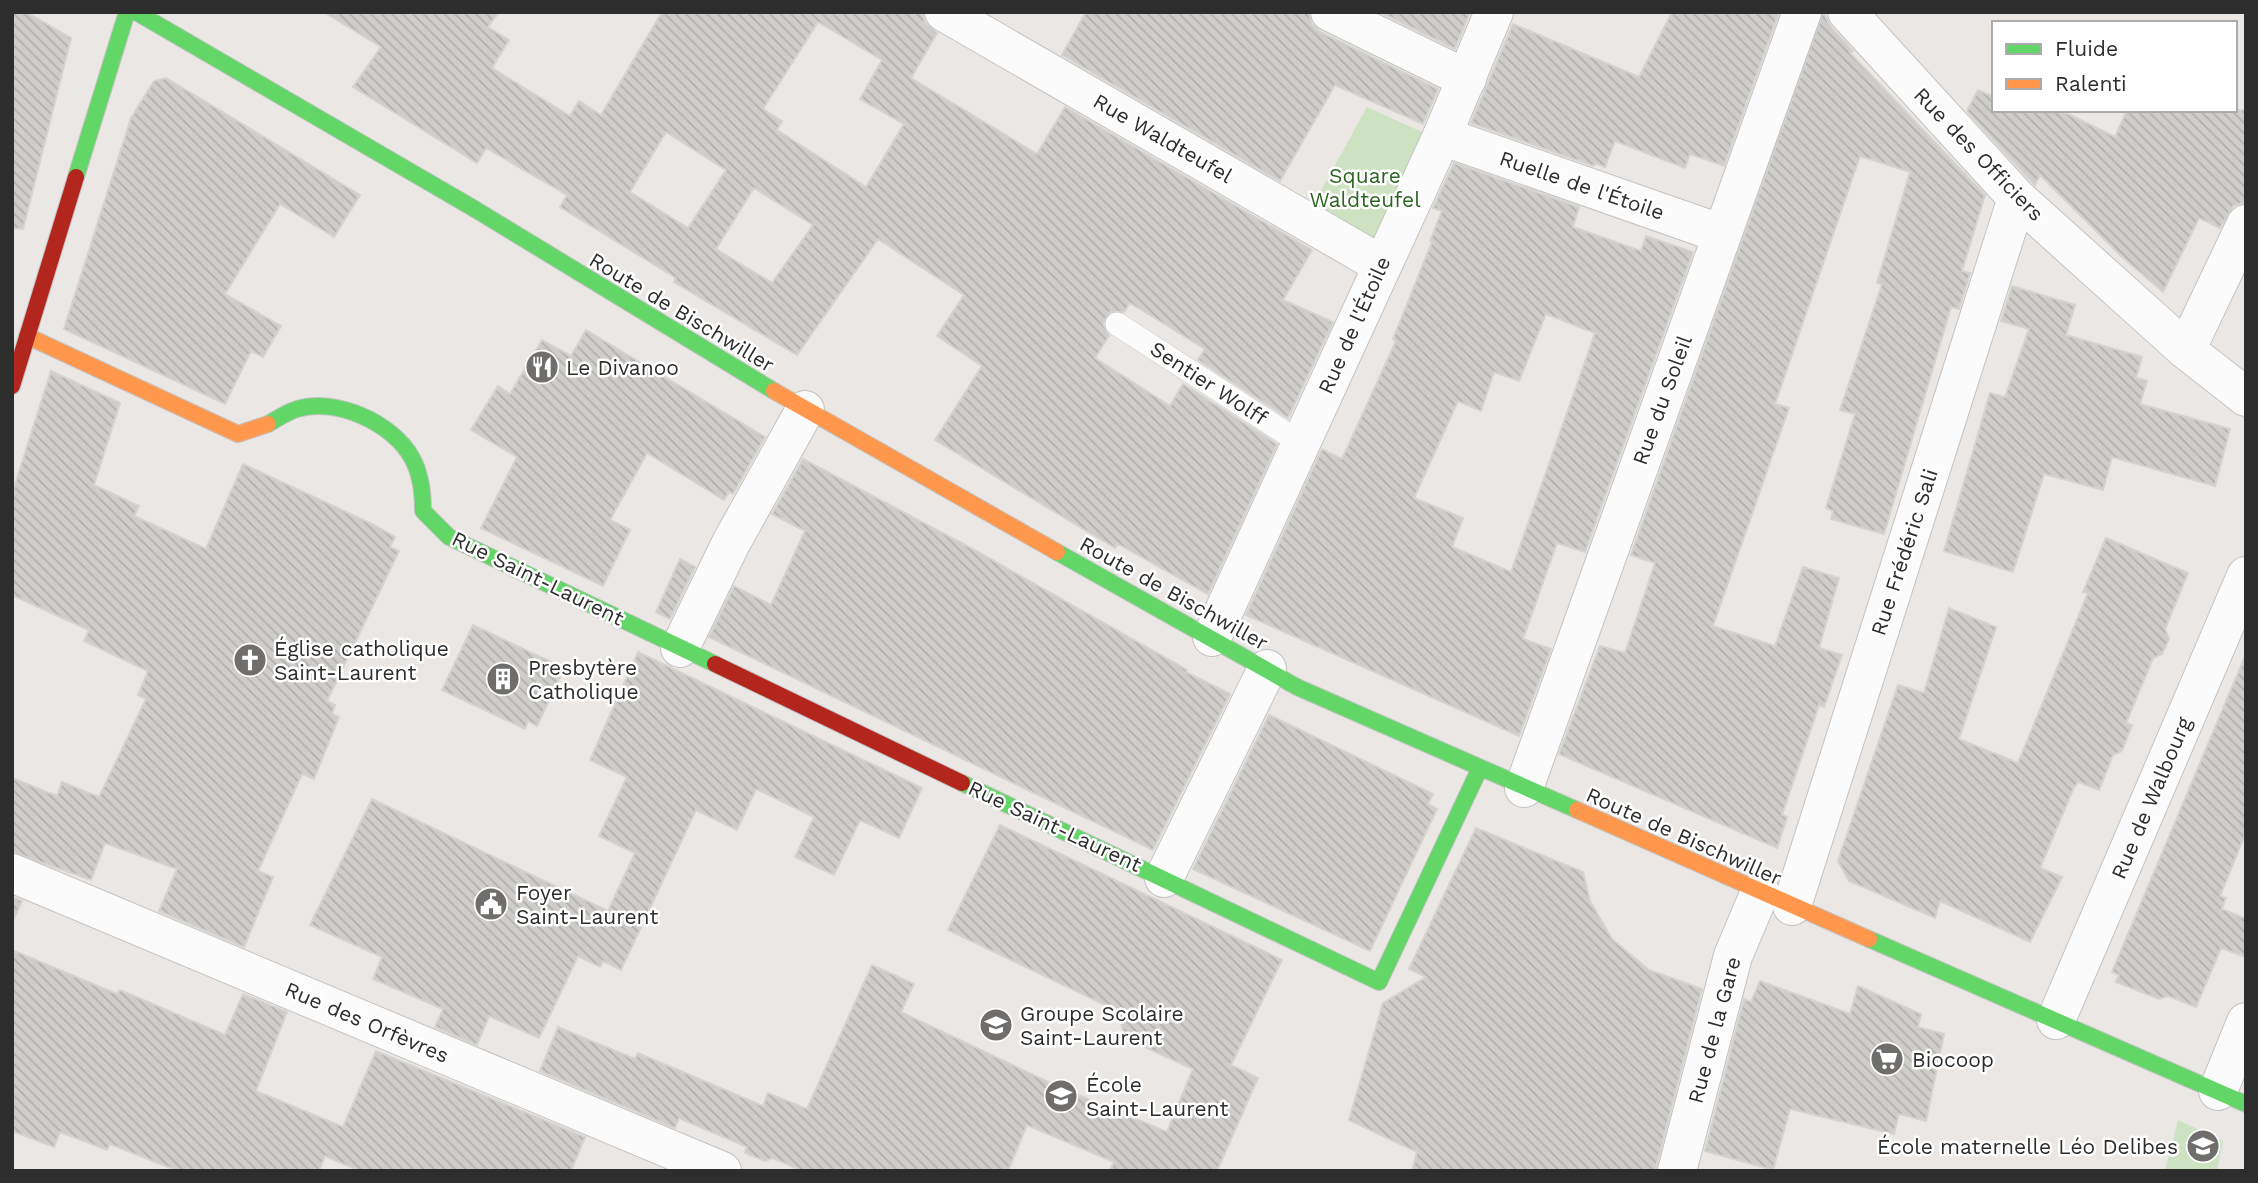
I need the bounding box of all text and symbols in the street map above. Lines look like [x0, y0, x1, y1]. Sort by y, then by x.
legend [1992, 21, 2237, 112]
text: Fluide [2055, 36, 2118, 61]
text: Ralenti [2055, 71, 2127, 96]
street label: Rue des Officiers [1909, 82, 2049, 226]
street label: Rue Waldteufel [1089, 88, 1238, 188]
street label: Ruelle de l'Étoile [1496, 145, 1668, 225]
park label: Square Waldteufel [1309, 163, 1421, 212]
street label: Route de Bischwiller [585, 247, 779, 377]
street label: Rue de l'Étoile [1313, 252, 1395, 398]
street label: Rue du Soleil [1627, 331, 1697, 468]
street label: Sentier Wolff [1146, 336, 1273, 430]
restaurant icon: Le Divanoo [523, 348, 561, 386]
place label: Le Divanoo [566, 355, 679, 380]
street label: Rue Frédéric Sali [1865, 465, 1943, 639]
street label: Rue Saint-Laurent [448, 526, 628, 631]
street label: Route de Bischwiller [1076, 531, 1273, 655]
place label: Église catholique Saint-Laurent [274, 636, 449, 685]
church icon: Église catholique Saint-Laurent [231, 641, 269, 679]
place label: Presbytère Catholique [528, 655, 639, 704]
building icon: Presbytère Catholique [484, 660, 522, 698]
street label: Rue de Walbourg [2106, 713, 2197, 883]
street label: Rue Saint-Laurent [964, 775, 1146, 877]
street label: Route de Bischwiller [1582, 782, 1786, 891]
place label: Foyer Saint-Laurent [516, 880, 658, 929]
public building icon: Foyer Saint-Laurent [472, 885, 510, 923]
street label: Rue de la Gare [1682, 954, 1746, 1106]
street label: Rue des Orfèvres [281, 976, 453, 1068]
place label: Groupe Scolaire Saint-Laurent [1020, 1001, 1184, 1050]
school or university icon: Groupe Scolaire Saint-Laurent [977, 1006, 1015, 1044]
supermarket icon: Biocoop [1868, 1040, 1906, 1078]
place label: Biocoop [1912, 1047, 1994, 1072]
place label: École Saint-Laurent [1086, 1072, 1228, 1121]
school or university icon: École Saint-Laurent [1042, 1077, 1080, 1115]
school or university icon: École maternelle Léo Delibes [2184, 1127, 2222, 1165]
place label: École maternelle Léo Delibes [1877, 1134, 2178, 1159]

